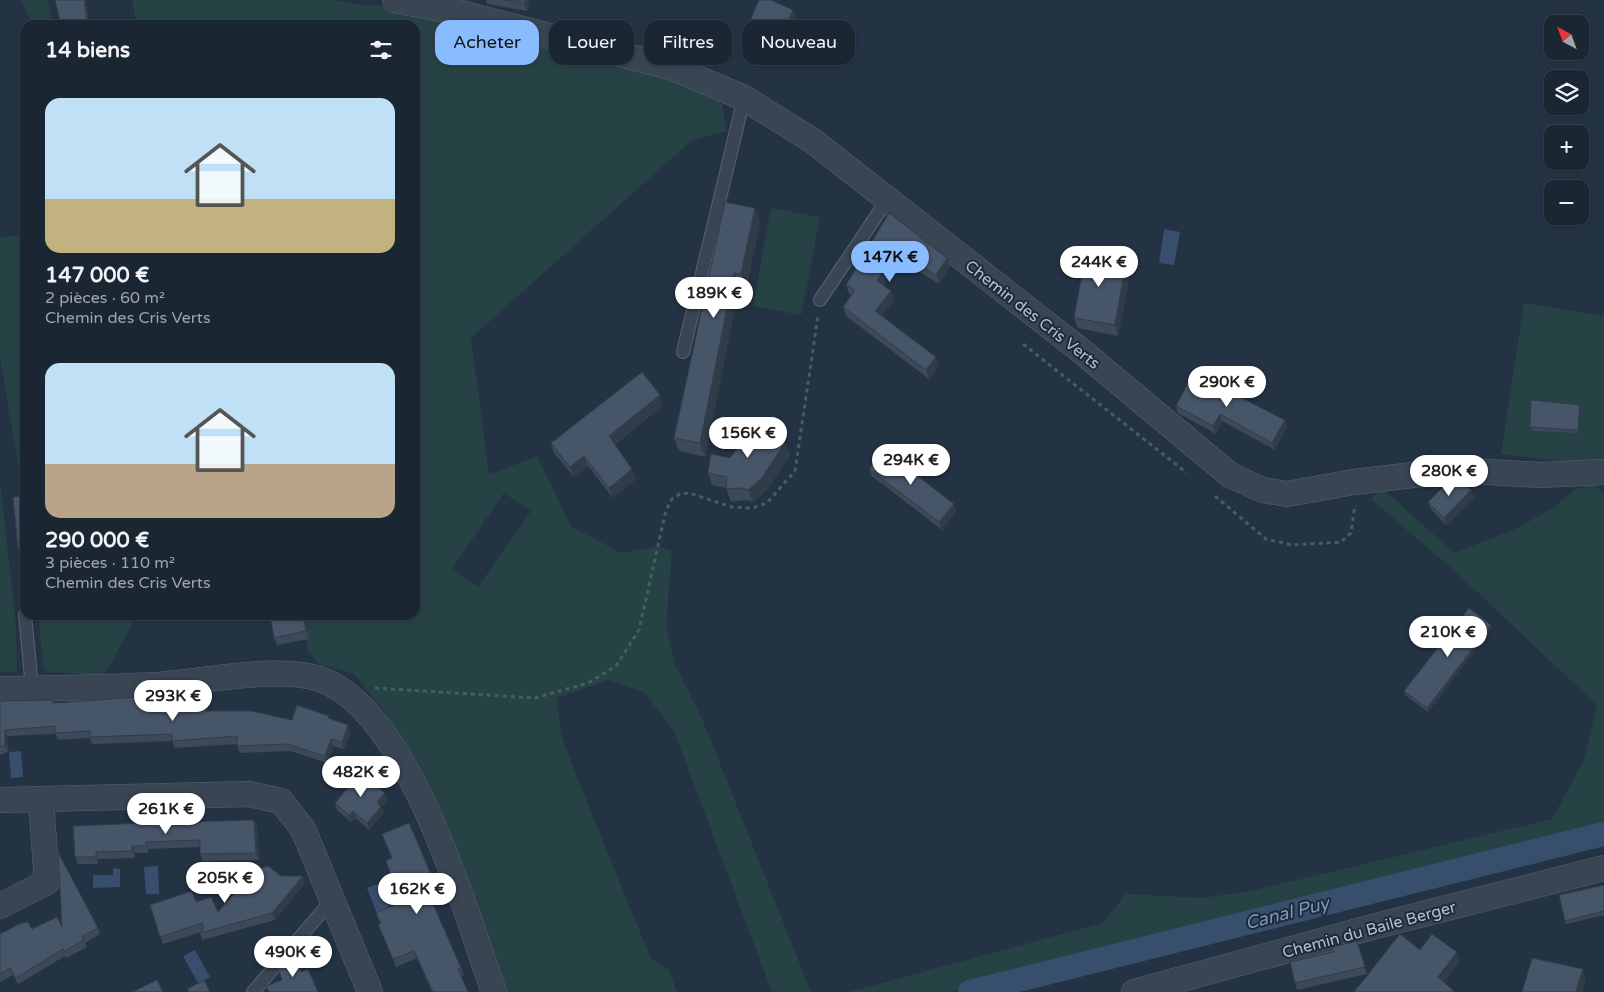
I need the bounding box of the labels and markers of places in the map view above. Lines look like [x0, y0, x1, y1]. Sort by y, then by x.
pin: 147K € [849, 240, 931, 283]
pin: 244K € [1058, 246, 1140, 288]
pin: 189K € [673, 276, 755, 319]
pin: 290K € [1186, 366, 1268, 408]
pin: 156K € [707, 416, 789, 459]
pin: 294K € [870, 444, 952, 486]
pin: 280K € [1408, 454, 1490, 497]
pin: 210K € [1407, 616, 1489, 658]
pin: 293K € [132, 680, 214, 722]
pin: 482K € [320, 756, 402, 798]
pin: 261K € [125, 792, 207, 835]
pin: 205K € [184, 862, 266, 904]
pin: 162K € [376, 872, 458, 915]
pin: 490K € [252, 936, 334, 978]

